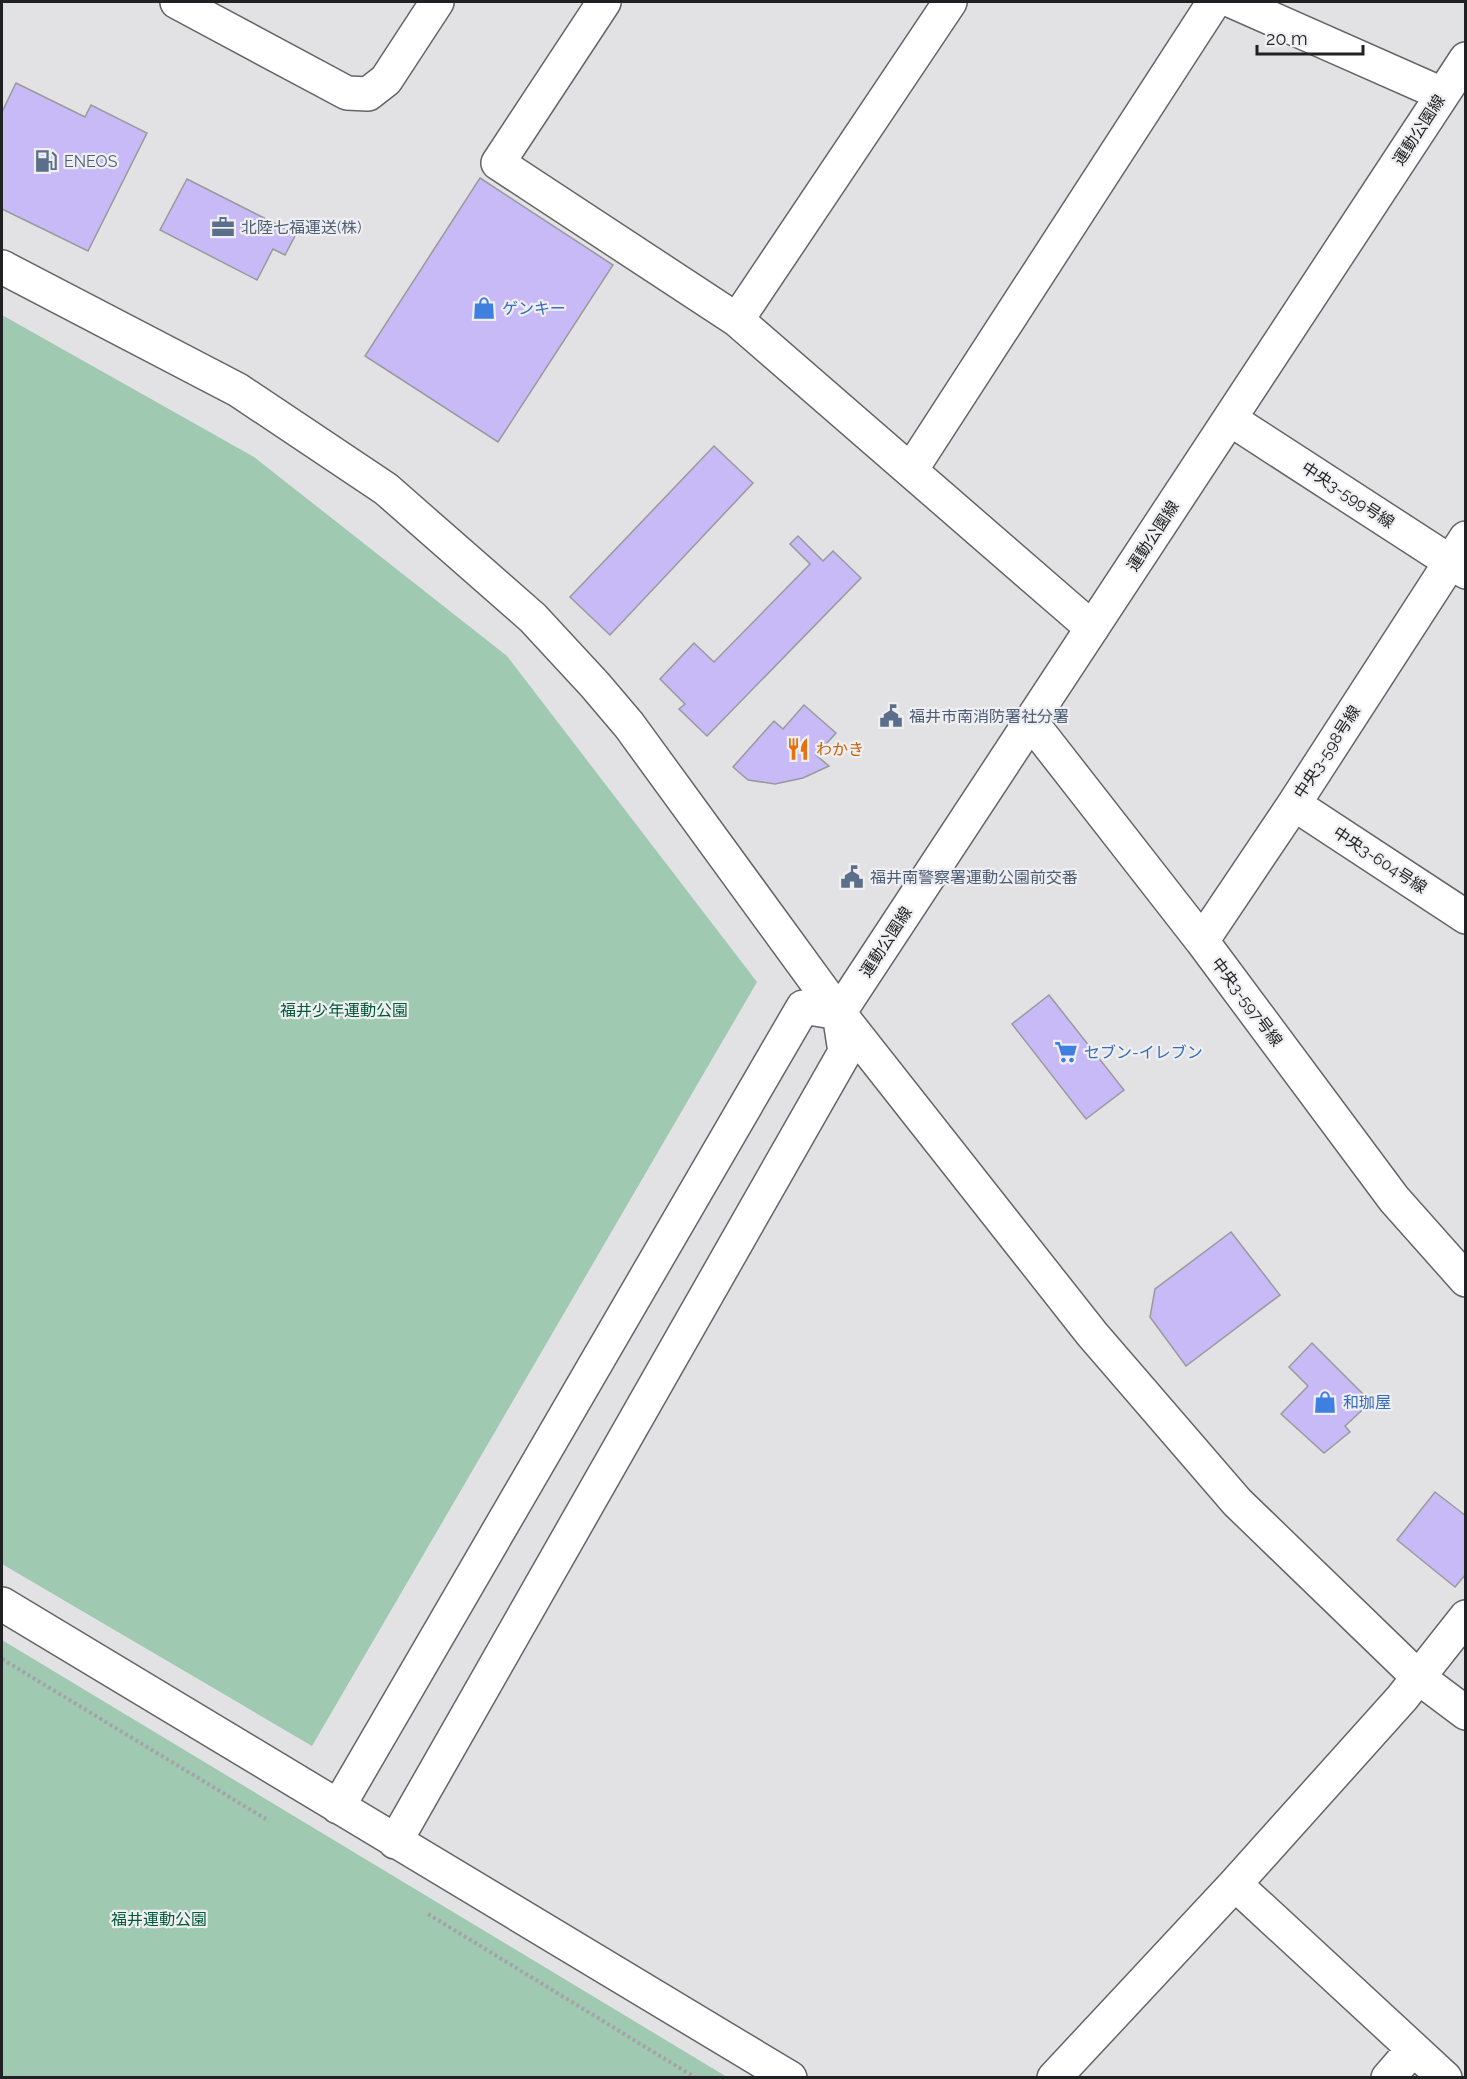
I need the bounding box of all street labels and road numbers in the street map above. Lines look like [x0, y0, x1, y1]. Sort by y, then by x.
street label: 運動公園線 [1389, 91, 1449, 169]
street label: 中央3-599号線 [1298, 458, 1398, 532]
street label: 運動公園線 [1123, 497, 1183, 575]
street label: 中央3-598号線 [1290, 702, 1364, 802]
street label: 中央3-604号線 [1330, 823, 1430, 897]
street label: 運動公園線 [856, 903, 916, 981]
street label: 中央3-597号線 [1208, 954, 1286, 1050]

